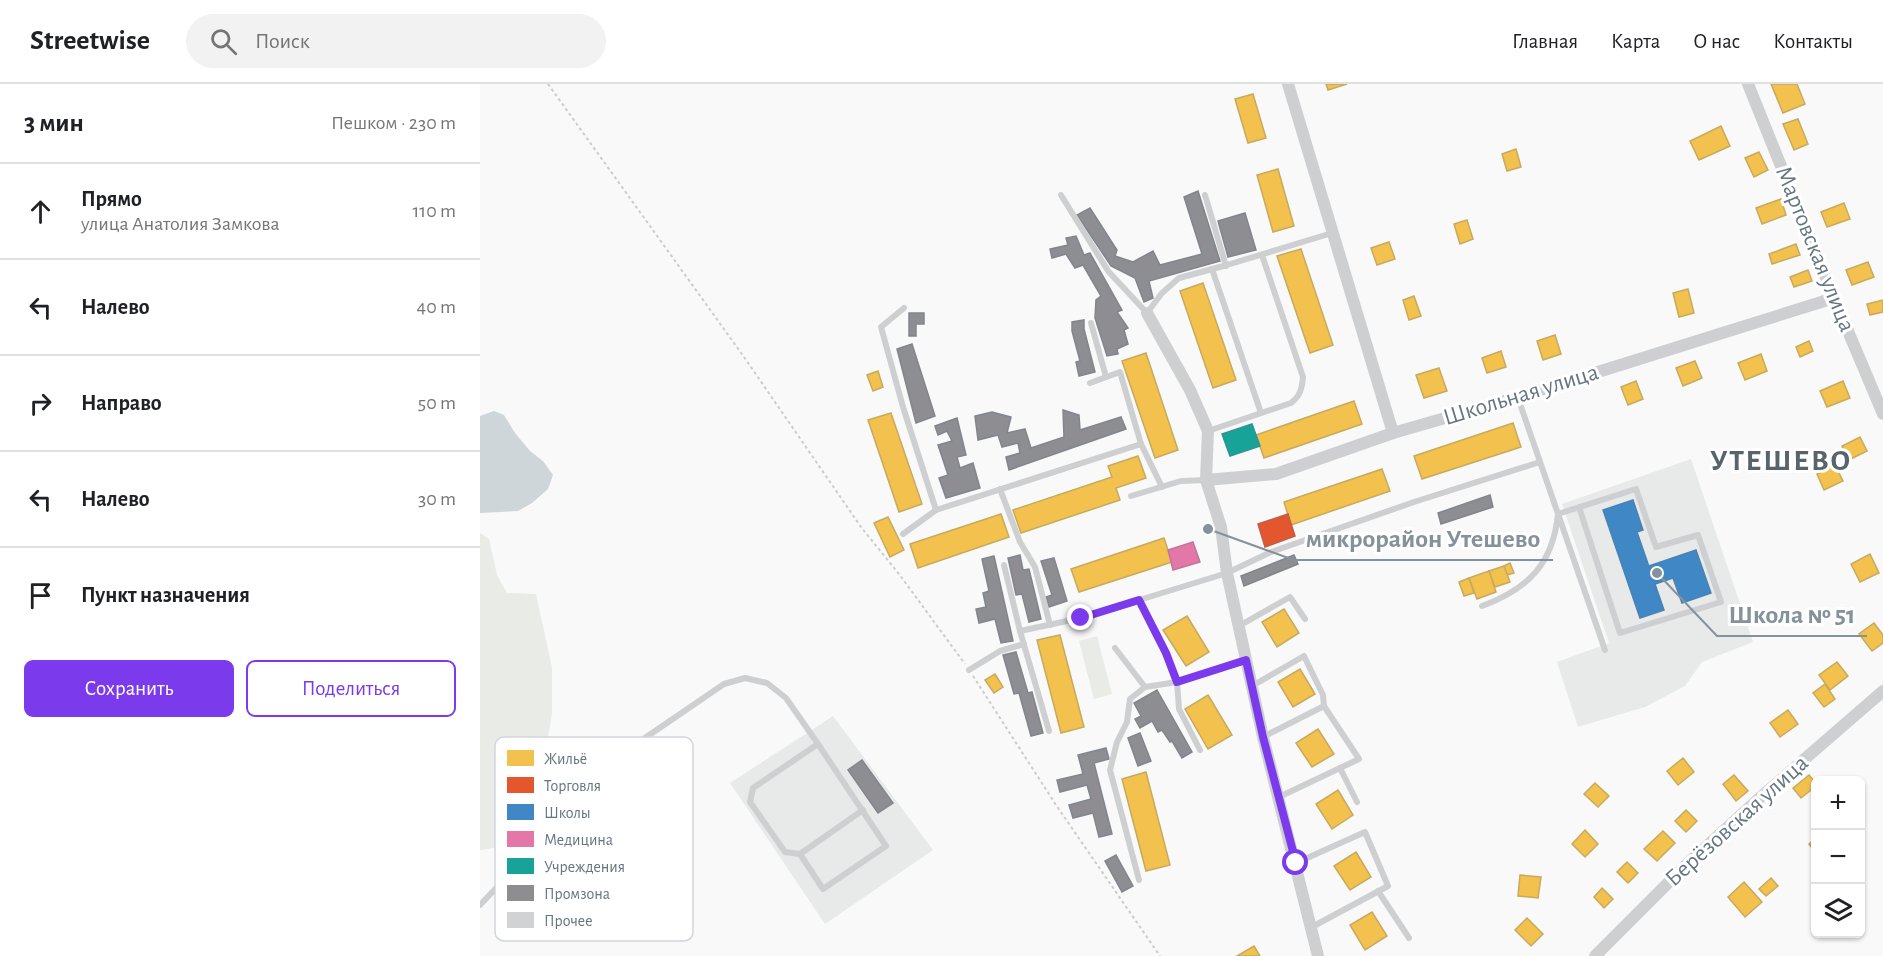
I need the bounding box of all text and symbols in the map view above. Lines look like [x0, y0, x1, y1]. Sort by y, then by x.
search box [186, 14, 606, 68]
icon: search [207, 25, 240, 58]
text: Streetwise [30, 27, 150, 55]
text: Поиск [255, 30, 310, 52]
text: Главная [1512, 31, 1578, 52]
text: Карта [1611, 31, 1660, 52]
text: О нас [1693, 31, 1740, 52]
text: Контакты [1773, 31, 1853, 52]
text: 3 мин [24, 110, 84, 136]
text: Пешком · 230 m [331, 113, 456, 133]
street label: Мартовская улица [1771, 163, 1859, 335]
text: Прямо [81, 188, 142, 210]
icon: ahead [24, 195, 57, 228]
text: 110 m [412, 201, 456, 221]
text: улица Анатолия Замкова [81, 214, 280, 234]
icon: left [24, 291, 57, 324]
text: Налево [81, 296, 150, 318]
text: 40 m [417, 297, 456, 317]
street label: Школьная улица [1441, 360, 1601, 430]
icon: right [24, 387, 57, 420]
text: Направо [81, 392, 162, 414]
text: 50 m [418, 393, 456, 413]
district label: УТЕШЕВО [1710, 446, 1852, 476]
icon: left [24, 483, 57, 516]
text: Налево [81, 488, 150, 510]
text: 30 m [418, 489, 456, 509]
callout: микрорайон Утешево [1294, 516, 1553, 560]
text: микрорайон Утешево [1306, 526, 1540, 552]
icon: arrive [24, 579, 57, 612]
text: Пункт назначения [81, 584, 250, 606]
callout: Школа № 51 [1717, 592, 1867, 636]
text: Школа № 51 [1729, 602, 1855, 628]
route end [1067, 604, 1093, 630]
button: Сохранить [24, 660, 234, 717]
button: Поделиться [246, 660, 456, 717]
legend [495, 737, 693, 941]
text: Жильё [544, 751, 587, 767]
street label: Берёзовская улица [1661, 751, 1813, 891]
map controls [1811, 776, 1865, 938]
button: + [1811, 776, 1865, 830]
text: Торговля [544, 778, 601, 794]
text: Школы [544, 805, 591, 821]
button: − [1811, 830, 1865, 884]
text: Медицина [544, 832, 613, 848]
route start [1282, 849, 1308, 875]
text: Учреждения [544, 859, 625, 875]
button: layers [1811, 884, 1865, 938]
text: Промзона [544, 886, 610, 902]
text: Прочее [544, 913, 593, 929]

